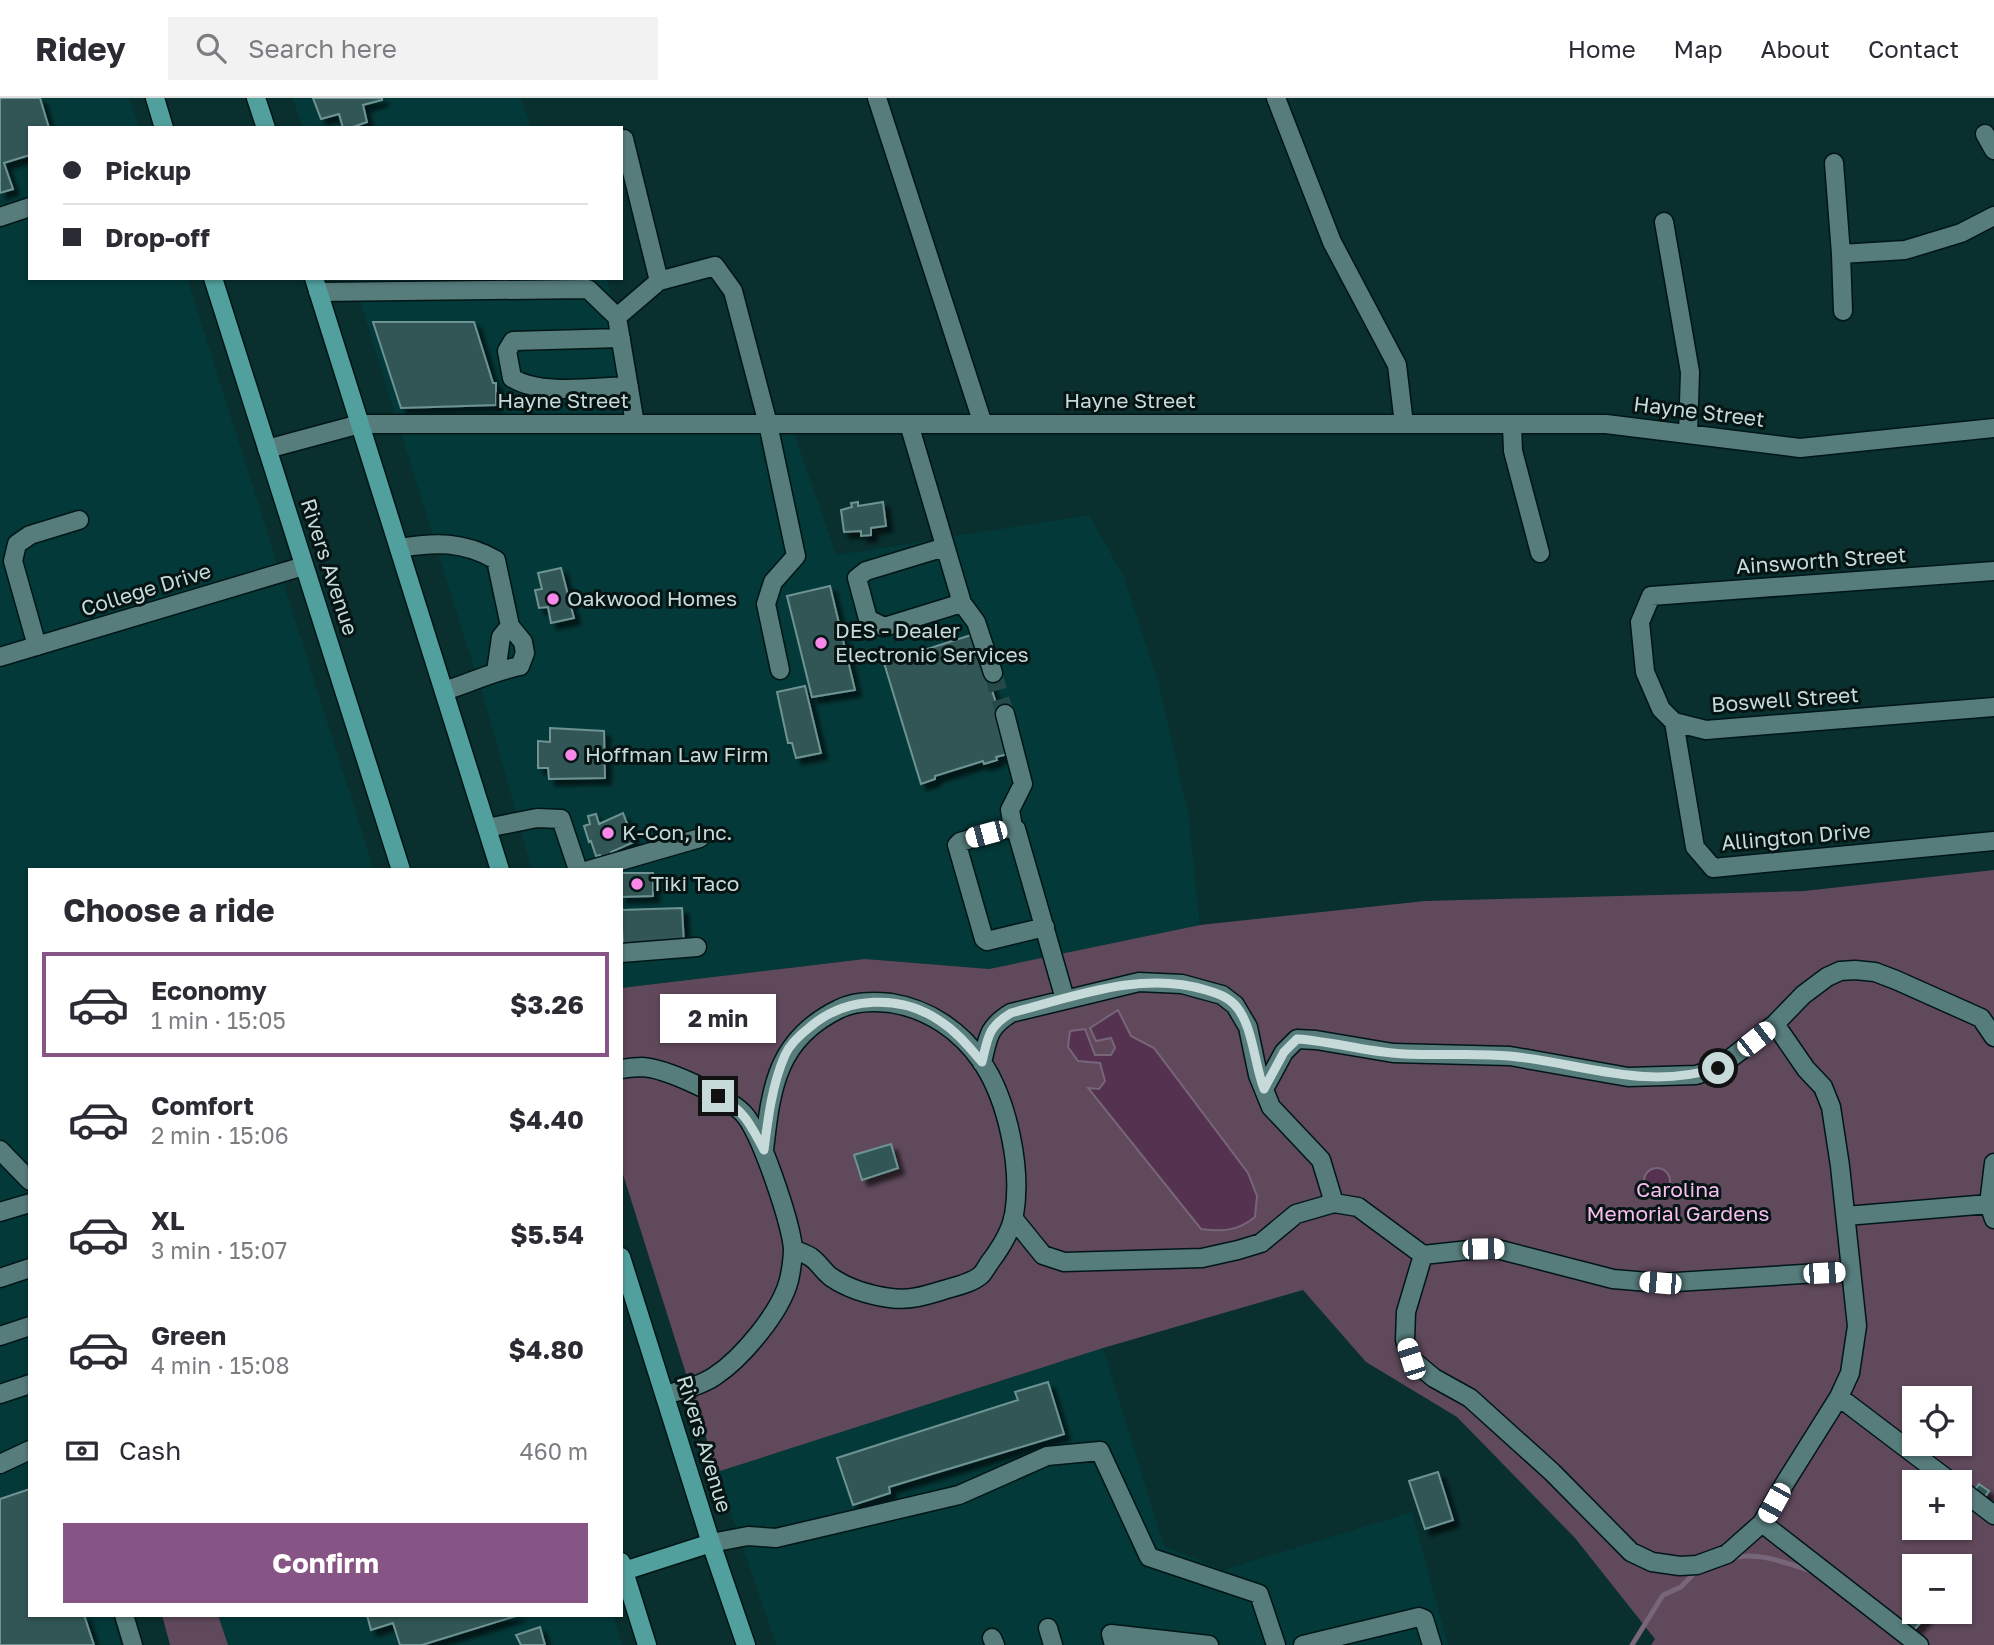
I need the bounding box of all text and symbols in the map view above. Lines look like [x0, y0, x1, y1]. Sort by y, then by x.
search box [168, 17, 658, 80]
text: Ridey [35, 29, 126, 68]
icon: search [192, 29, 230, 67]
text: Search here [248, 33, 397, 64]
text: Home [1568, 34, 1636, 63]
text: Map [1674, 34, 1723, 63]
text: About [1761, 34, 1830, 63]
text: Contact [1868, 34, 1959, 63]
text: Pickup [105, 155, 191, 186]
text: Drop-off [105, 222, 210, 253]
street label: Hayne Street [497, 387, 629, 413]
street label: Hayne Street [1064, 387, 1196, 413]
street label: Hayne Street [1632, 390, 1766, 432]
street label: Rivers Avenue [296, 495, 364, 638]
street label: Ainsworth Street [1735, 541, 1907, 579]
street label: College Drive [78, 557, 214, 621]
place label: Oakwood Homes [567, 585, 737, 611]
marker: Oakwood Homes [545, 591, 561, 607]
place label: DES - Dealer Electronic Services [835, 617, 1029, 667]
marker: DES - Dealer Electronic Services [813, 635, 829, 651]
street label: Boswell Street [1710, 681, 1859, 717]
place label: Hoffman Law Firm [585, 741, 769, 767]
marker: Hoffman Law Firm [563, 747, 579, 763]
street label: Allington Drive [1720, 817, 1872, 855]
car [963, 818, 1010, 850]
place label: K-Con, Inc. [622, 819, 733, 845]
marker: K-Con, Inc. [600, 825, 616, 841]
place label: Tiki Taco [651, 870, 739, 896]
marker: Tiki Taco [629, 876, 645, 892]
text: Choose a ride [63, 891, 275, 929]
icon: car [67, 973, 130, 1036]
text: Economy [151, 975, 267, 1006]
text: $3.26 [510, 989, 584, 1020]
callout: 2 min [660, 995, 776, 1044]
text: 2 min [688, 1004, 748, 1032]
text: 1 min · 15:05 [151, 1006, 286, 1034]
car [1733, 1018, 1780, 1060]
route start [1702, 1052, 1734, 1084]
route end [702, 1080, 734, 1112]
icon: car [67, 1088, 130, 1151]
text: Comfort [151, 1090, 254, 1121]
text: $4.40 [509, 1104, 584, 1135]
text: 2 min · 15:06 [151, 1121, 289, 1149]
park label: Carolina Memorial Gardens [1587, 1176, 1769, 1226]
icon: car [67, 1203, 130, 1266]
text: XL [151, 1205, 185, 1236]
text: $5.54 [510, 1219, 584, 1250]
text: 3 min · 15:07 [151, 1236, 287, 1264]
car [1462, 1238, 1505, 1260]
car [1803, 1261, 1846, 1285]
car [1639, 1271, 1682, 1295]
icon: car [67, 1318, 130, 1381]
text: Green [151, 1320, 226, 1351]
text: $4.80 [508, 1334, 584, 1365]
car [1395, 1336, 1428, 1382]
text: 4 min · 15:08 [151, 1351, 290, 1379]
street label: Rivers Avenue [672, 1372, 738, 1515]
map controls [1902, 1386, 1972, 1624]
button: locate [1902, 1386, 1972, 1456]
icon: cash [63, 1432, 101, 1470]
text: Cash [119, 1435, 181, 1466]
text: 460 m [520, 1437, 588, 1465]
button: + [1902, 1470, 1972, 1540]
car [1755, 1480, 1794, 1526]
button: Confirm [63, 1523, 588, 1603]
button: − [1902, 1554, 1972, 1624]

